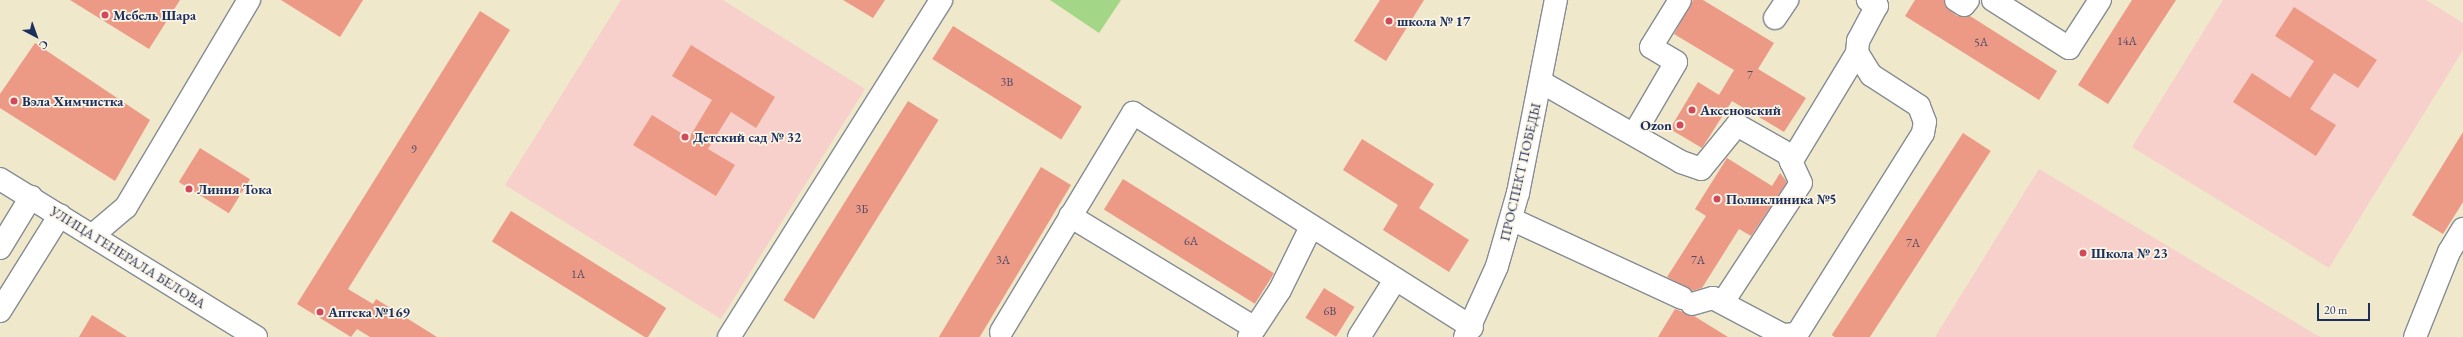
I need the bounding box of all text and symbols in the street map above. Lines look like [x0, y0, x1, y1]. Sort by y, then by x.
place label: Мебель Шара [113, 7, 196, 23]
marker: Мебель Шара [100, 10, 110, 20]
place label: школа № 17 [1397, 13, 1470, 29]
north arrow [16, 16, 56, 56]
marker: школа № 17 [1384, 16, 1394, 26]
house number: 14А [2117, 35, 2137, 49]
house number: 5А [1974, 36, 1988, 50]
text: С [36, 37, 51, 53]
house number: 7 [1747, 69, 1753, 83]
house number: 3В [1001, 76, 1013, 90]
place label: Вэла Химчистка [22, 93, 123, 109]
marker: Вэла Химчистка [9, 96, 19, 106]
street label: ПРОСПЕКТ ПОБЕДЫ [1496, 101, 1544, 243]
place label: Аксеновский [1700, 102, 1781, 118]
marker: Аксеновский [1687, 105, 1697, 115]
place label: Ozon [1640, 117, 1672, 133]
marker: Ozon [1675, 120, 1685, 130]
place label: Детский сад № 32 [693, 129, 802, 145]
marker: Детский сад № 32 [680, 132, 690, 142]
house number: 9 [411, 143, 417, 157]
place label: Линия Тока [197, 181, 272, 197]
marker: Линия Тока [184, 184, 194, 194]
place label: Поликлиника №5 [1726, 191, 1837, 207]
marker: Поликлиника №5 [1711, 193, 1723, 205]
street label: УЛИЦА ГЕНЕРАЛА БЕЛОВА [47, 202, 209, 312]
house number: 3Б [856, 203, 868, 217]
house number: 6А [1184, 235, 1198, 249]
house number: 7А [1906, 237, 1920, 251]
place label: Школа № 23 [2091, 245, 2168, 261]
marker: Школа № 23 [2078, 248, 2088, 258]
house number: 3А [996, 254, 1010, 268]
house number: 7А [1691, 254, 1705, 268]
house number: 1А [571, 268, 585, 282]
scale bar [2319, 295, 2372, 321]
text: 20 m [2324, 302, 2347, 318]
place label: Аптека №169 [328, 304, 410, 320]
house number: 6В [1324, 305, 1336, 319]
marker: Аптека №169 [315, 307, 325, 317]

